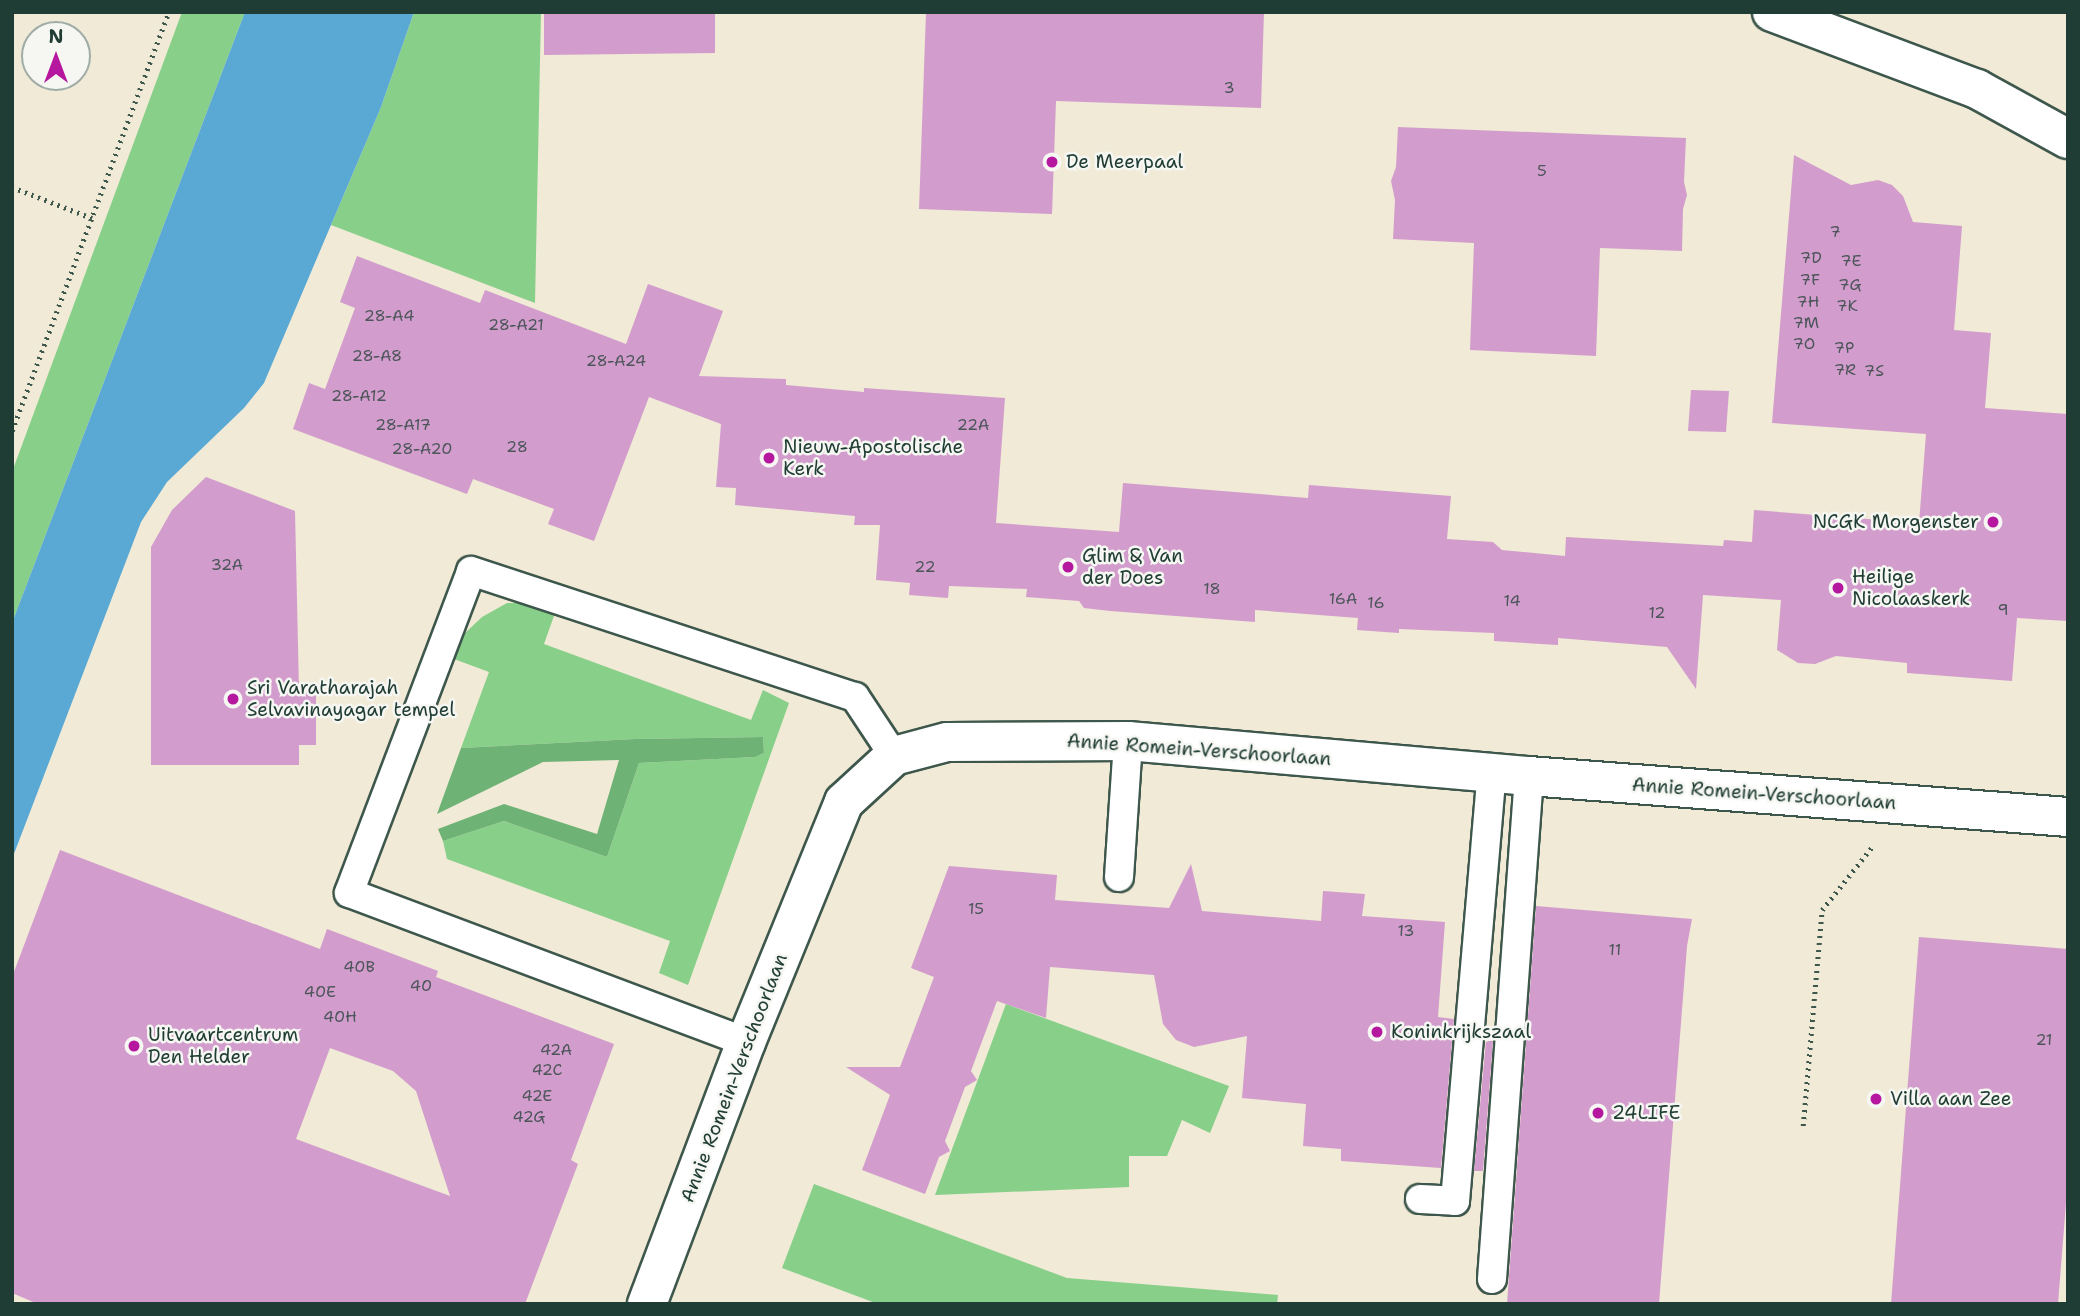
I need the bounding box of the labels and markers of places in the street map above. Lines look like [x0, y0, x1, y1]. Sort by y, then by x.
place label: De Meerpaal [1066, 151, 1183, 173]
marker: De Meerpaal [1044, 154, 1060, 170]
place label: Nieuw-Apostolische Kerk [783, 436, 963, 480]
marker: Nieuw-Apostolische Kerk [761, 450, 777, 466]
place label: NCGK Morgenster [1813, 511, 1979, 533]
marker: NCGK Morgenster [1985, 514, 2001, 530]
place label: Glim & Van der Does [1082, 545, 1183, 589]
marker: Glim & Van der Does [1060, 559, 1076, 575]
place label: Heilige Nicolaaskerk [1852, 566, 1970, 610]
marker: Heilige Nicolaaskerk [1830, 580, 1846, 596]
place label: Sri Varatharajah Selvavinayagar tempel [247, 677, 455, 721]
marker: Sri Varatharajah Selvavinayagar tempel [225, 691, 241, 707]
place label: Koninkrijkszaal [1391, 1021, 1531, 1043]
place label: Uitvaartcentrum Den Helder [148, 1024, 298, 1068]
marker: Koninkrijkszaal [1369, 1024, 1385, 1040]
marker: Uitvaartcentrum Den Helder [126, 1038, 142, 1054]
place label: Villa aan Zee [1890, 1088, 2012, 1110]
marker: Villa aan Zee [1868, 1091, 1884, 1107]
place label: 24LIFE [1612, 1102, 1680, 1124]
marker: 24LIFE [1590, 1105, 1606, 1121]

